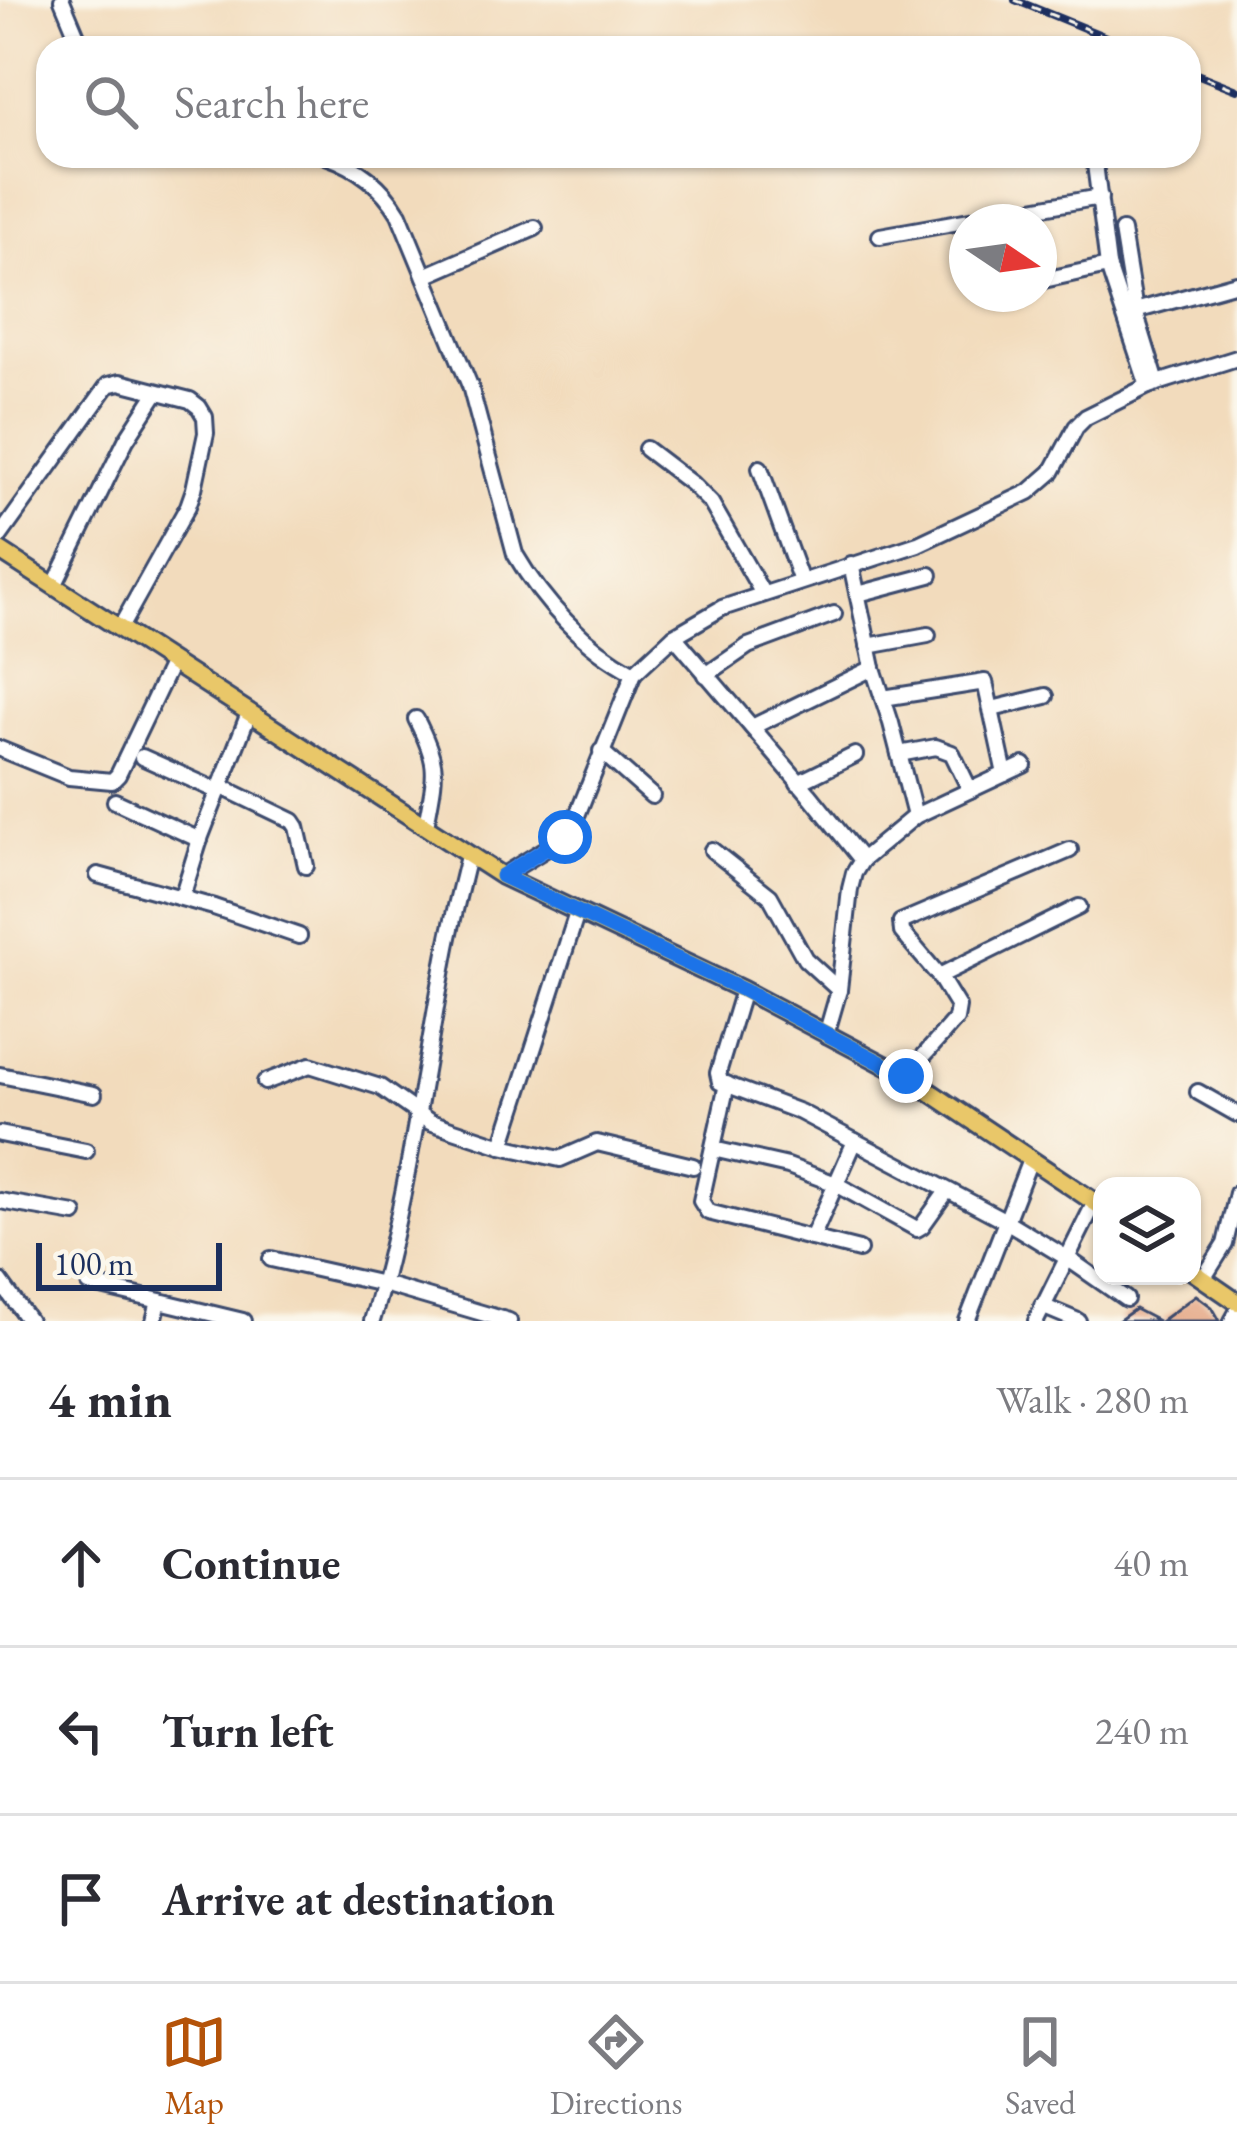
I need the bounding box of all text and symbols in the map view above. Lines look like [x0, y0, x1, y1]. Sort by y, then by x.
search box [36, 36, 1201, 168]
icon: search [78, 69, 144, 135]
text: Search here [174, 73, 369, 131]
north arrow [949, 204, 1057, 312]
route start [538, 810, 592, 864]
route end [879, 1049, 933, 1103]
map controls [1093, 1177, 1201, 1285]
button: layers [1093, 1177, 1201, 1285]
scale bar [36, 1237, 222, 1290]
text: 100 m [54, 1242, 134, 1285]
text: 4 min [48, 1366, 172, 1432]
text: Walk · 280 m [996, 1374, 1189, 1425]
icon: ahead [48, 1530, 114, 1596]
text: Continue [162, 1534, 340, 1592]
text: 40 m [1113, 1537, 1189, 1588]
icon: left [48, 1698, 114, 1764]
text: Turn left [162, 1702, 334, 1760]
text: 240 m [1095, 1705, 1189, 1756]
icon: arrive [48, 1866, 114, 1932]
text: Arrive at destination [162, 1870, 555, 1928]
tab: Map [161, 2009, 227, 2124]
tab: Directions [550, 2009, 683, 2124]
tab: Saved [1005, 2009, 1076, 2124]

